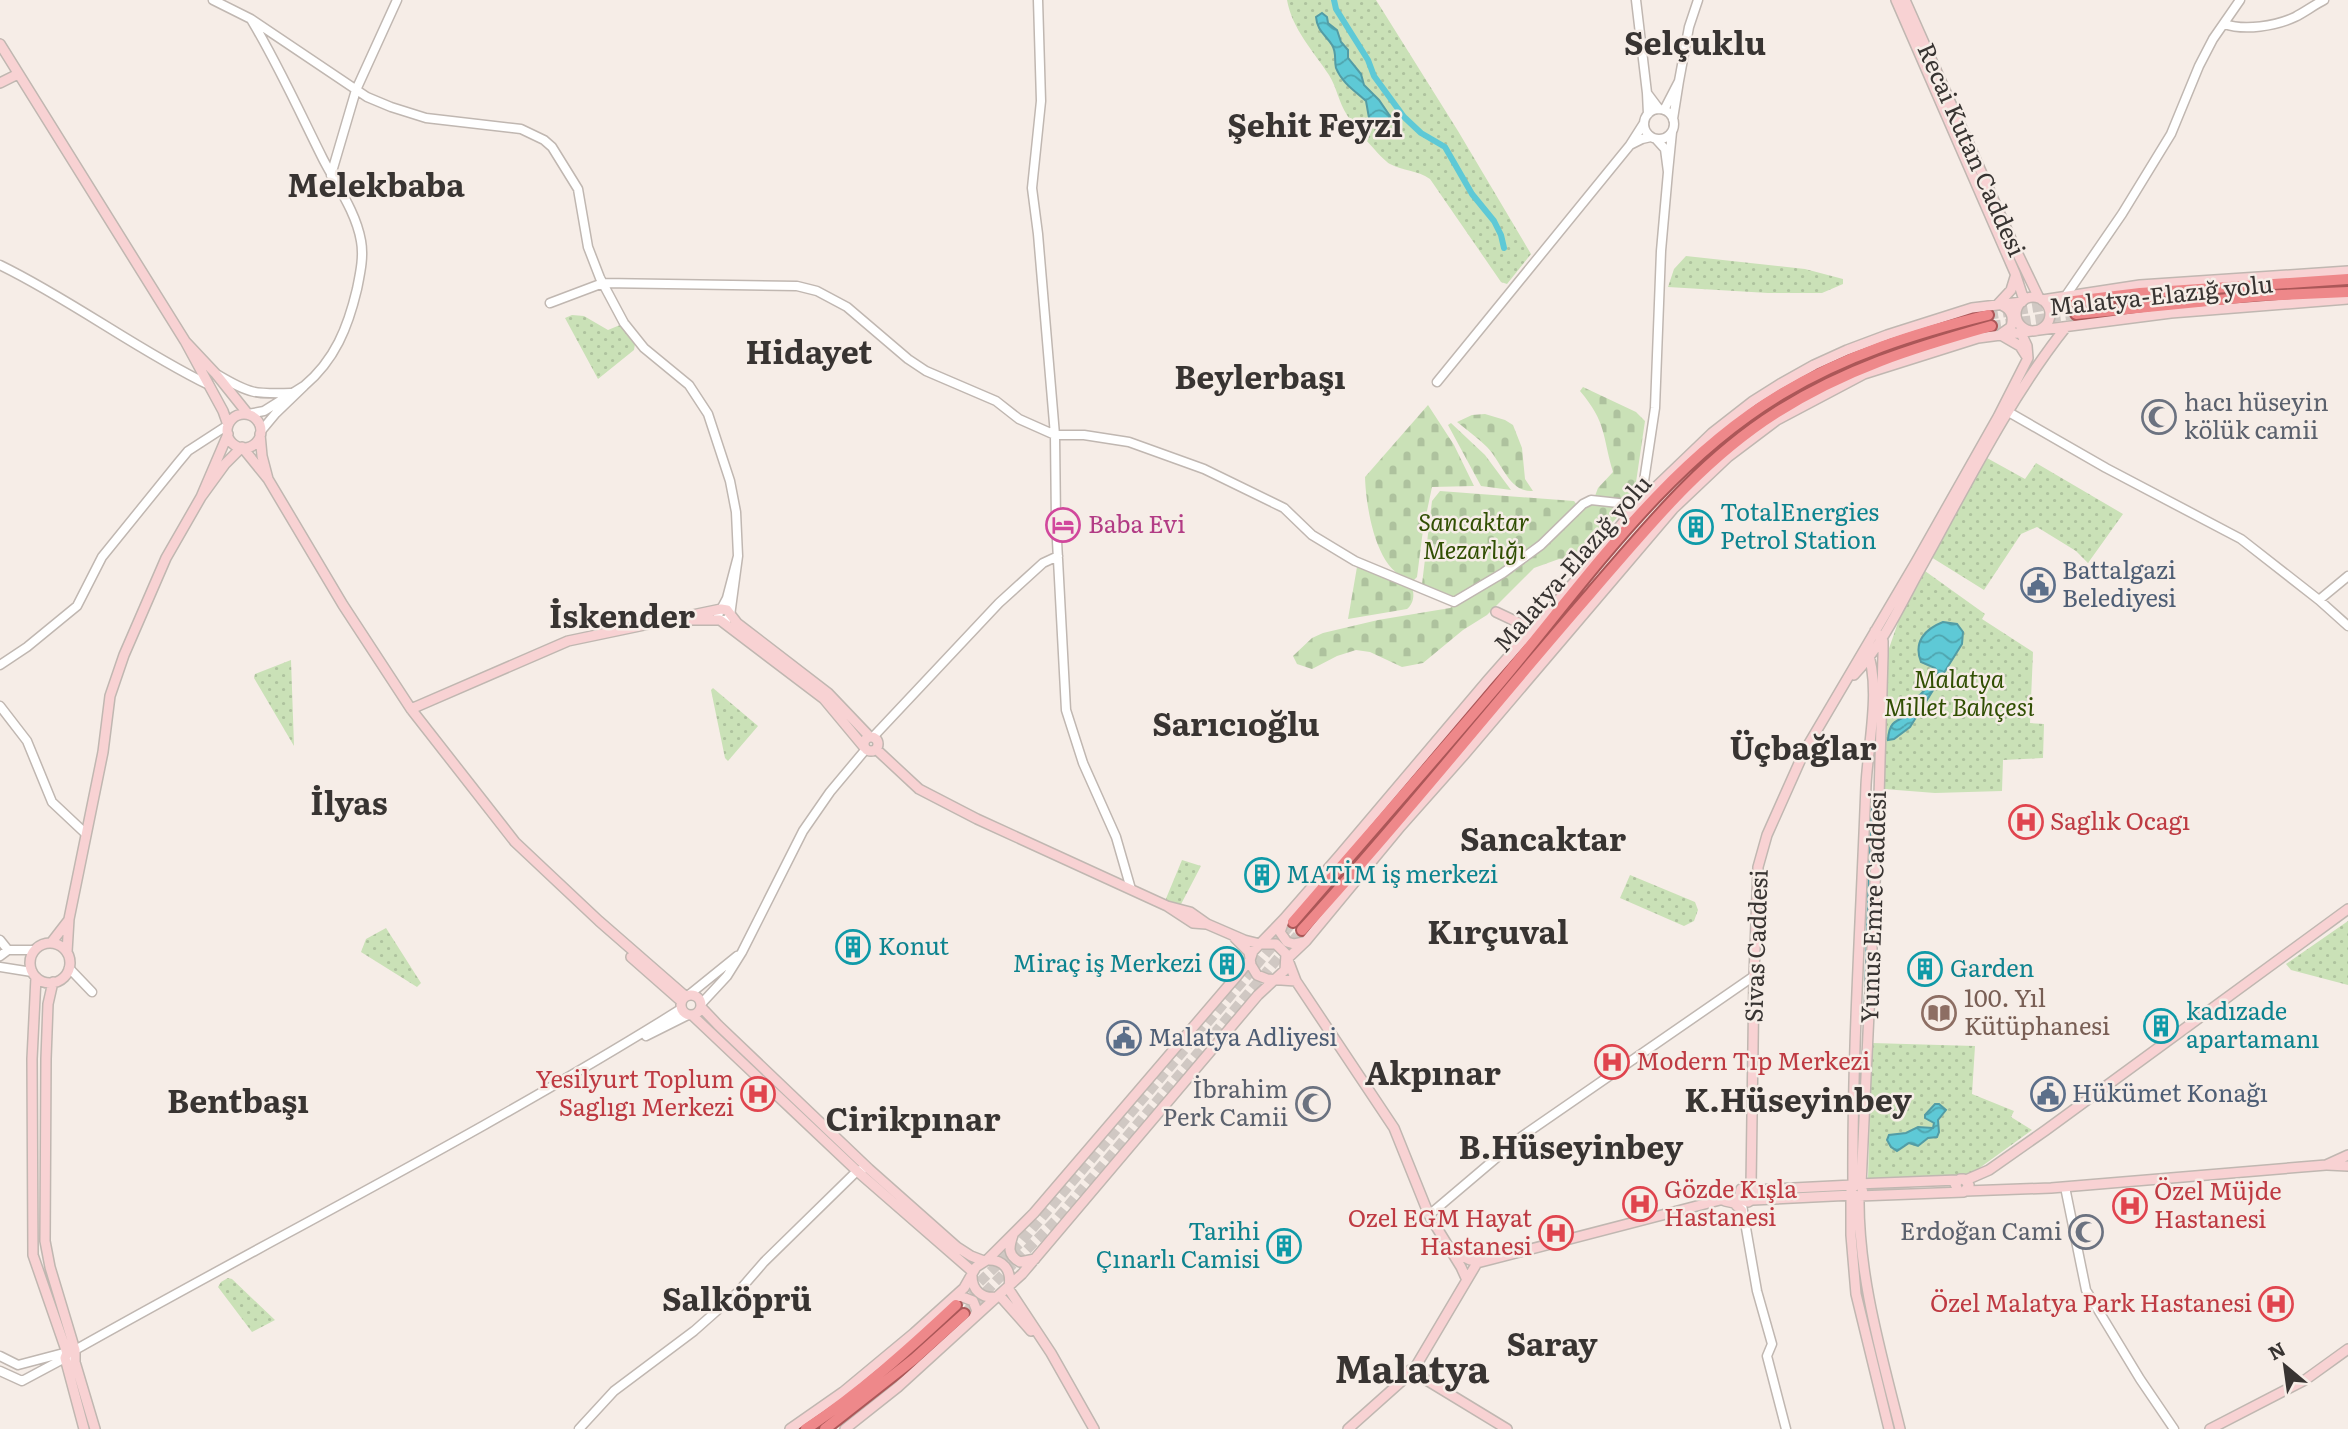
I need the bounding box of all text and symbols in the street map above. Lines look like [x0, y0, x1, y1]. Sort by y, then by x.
district label: Selçuklu [1624, 17, 1766, 65]
street label: Recai Kutan Caddesi [1910, 37, 2036, 261]
district label: Şehit Feyzi [1227, 99, 1403, 147]
district label: Melekbaba [287, 159, 465, 207]
street label: Malatya-Elazığ yolu [2047, 264, 2274, 323]
district label: Hidayet [746, 326, 872, 374]
district label: Beylerbaşı [1174, 351, 1346, 399]
place label: hacı hüseyin kölük camii [2184, 383, 2329, 446]
mosque icon: hacı hüseyin kölük camii [2140, 398, 2178, 436]
street label: Malatya-Elazığ yolu [1484, 466, 1658, 659]
place label: TotalEnergies Petrol Station [1720, 493, 1879, 556]
park label: Sancaktar Mezarlığı [1418, 503, 1530, 566]
place label: Baba Evi [1088, 505, 1185, 540]
hotel icon: Baba Evi [1044, 506, 1082, 544]
building icon: TotalEnergies Petrol Station [1677, 508, 1715, 546]
place label: Battalgazi Belediyesi [2062, 551, 2176, 614]
public building icon: Battalgazi Belediyesi [2019, 566, 2057, 604]
district label: İskender [549, 590, 696, 638]
park label: Malatya Millet Bahçesi [1884, 660, 2034, 723]
district label: Sarıcıoğlu [1152, 698, 1320, 746]
district label: Üçbağlar [1730, 722, 1877, 770]
district label: İlyas [310, 777, 388, 825]
street label: Yunus Emre Caddesi [1850, 790, 1893, 1024]
place label: Saglık Ocagı [2050, 802, 2190, 837]
hospital icon: Saglık Ocagı [2007, 803, 2045, 841]
district label: Sancaktar [1460, 813, 1627, 861]
place label: MATİM iş merkezi [1286, 855, 1498, 890]
building icon: MATİM iş merkezi [1243, 856, 1281, 894]
street label: Sivas Caddesi [1734, 869, 1775, 1023]
district label: Kırçuval [1427, 906, 1569, 954]
place label: Konut [878, 927, 949, 962]
building icon: Konut [834, 928, 872, 966]
place label: Miraç iş Merkezi [1013, 944, 1202, 979]
building icon: Miraç iş Merkezi [1208, 945, 1246, 983]
place label: Garden [1950, 949, 2034, 984]
building icon: Garden [1906, 950, 1944, 988]
place label: 100. Yıl Kütüphanesi [1964, 979, 2110, 1042]
place label: kadızade apartamanı [2186, 992, 2319, 1055]
library icon: 100. Yıl Kütüphanesi [1920, 994, 1958, 1032]
building icon: kadızade apartamanı [2142, 1007, 2180, 1045]
place label: Malatya Adliyesi [1148, 1018, 1337, 1053]
public building icon: Malatya Adliyesi [1105, 1019, 1143, 1057]
place label: Modern Tıp Merkezi [1636, 1042, 1870, 1077]
hospital icon: Modern Tıp Merkezi [1593, 1043, 1631, 1081]
district label: Akpınar [1365, 1047, 1502, 1095]
place label: Yesilyurt Toplum Saglıgı Merkezi [536, 1060, 734, 1123]
place label: İbrahim Perk Camii [1163, 1070, 1288, 1133]
district label: K.Hüseyinbey [1684, 1074, 1912, 1122]
place label: Hükümet Konağı [2072, 1074, 2268, 1109]
district label: Bentbaşı [167, 1075, 309, 1123]
hospital icon: Yesilyurt Toplum Saglıgı Merkezi [739, 1075, 777, 1113]
public building icon: Hükümet Konağı [2029, 1075, 2067, 1113]
mosque icon: İbrahim Perk Camii [1294, 1085, 1332, 1123]
district label: Cirikpınar [825, 1093, 1001, 1141]
district label: B.Hüseyinbey [1459, 1121, 1684, 1169]
place label: Gözde Kışla Hastanesi [1664, 1170, 1797, 1233]
place label: Özel Müjde Hastanesi [2154, 1172, 2282, 1235]
hospital icon: Gözde Kışla Hastanesi [1621, 1185, 1659, 1223]
hospital icon: Özel Müjde Hastanesi [2111, 1187, 2149, 1225]
place label: Ozel EGM Hayat Hastanesi [1348, 1199, 1532, 1262]
place label: Tarihi Çınarlı Camisi [1096, 1212, 1260, 1275]
place label: Erdoğan Cami [1900, 1212, 2062, 1247]
mosque icon: Erdoğan Cami [2067, 1213, 2105, 1251]
hospital icon: Ozel EGM Hayat Hastanesi [1537, 1214, 1575, 1252]
building icon: Tarihi Çınarlı Camisi [1265, 1227, 1303, 1265]
district label: Salköprü [662, 1273, 812, 1321]
place label: Özel Malatya Park Hastanesi [1930, 1284, 2252, 1319]
hospital icon: Özel Malatya Park Hastanesi [2257, 1285, 2295, 1323]
district label: Saray [1506, 1318, 1598, 1366]
north arrow [2250, 1331, 2320, 1401]
text: N [2263, 1334, 2290, 1366]
district label: Malatya [1335, 1338, 1489, 1395]

